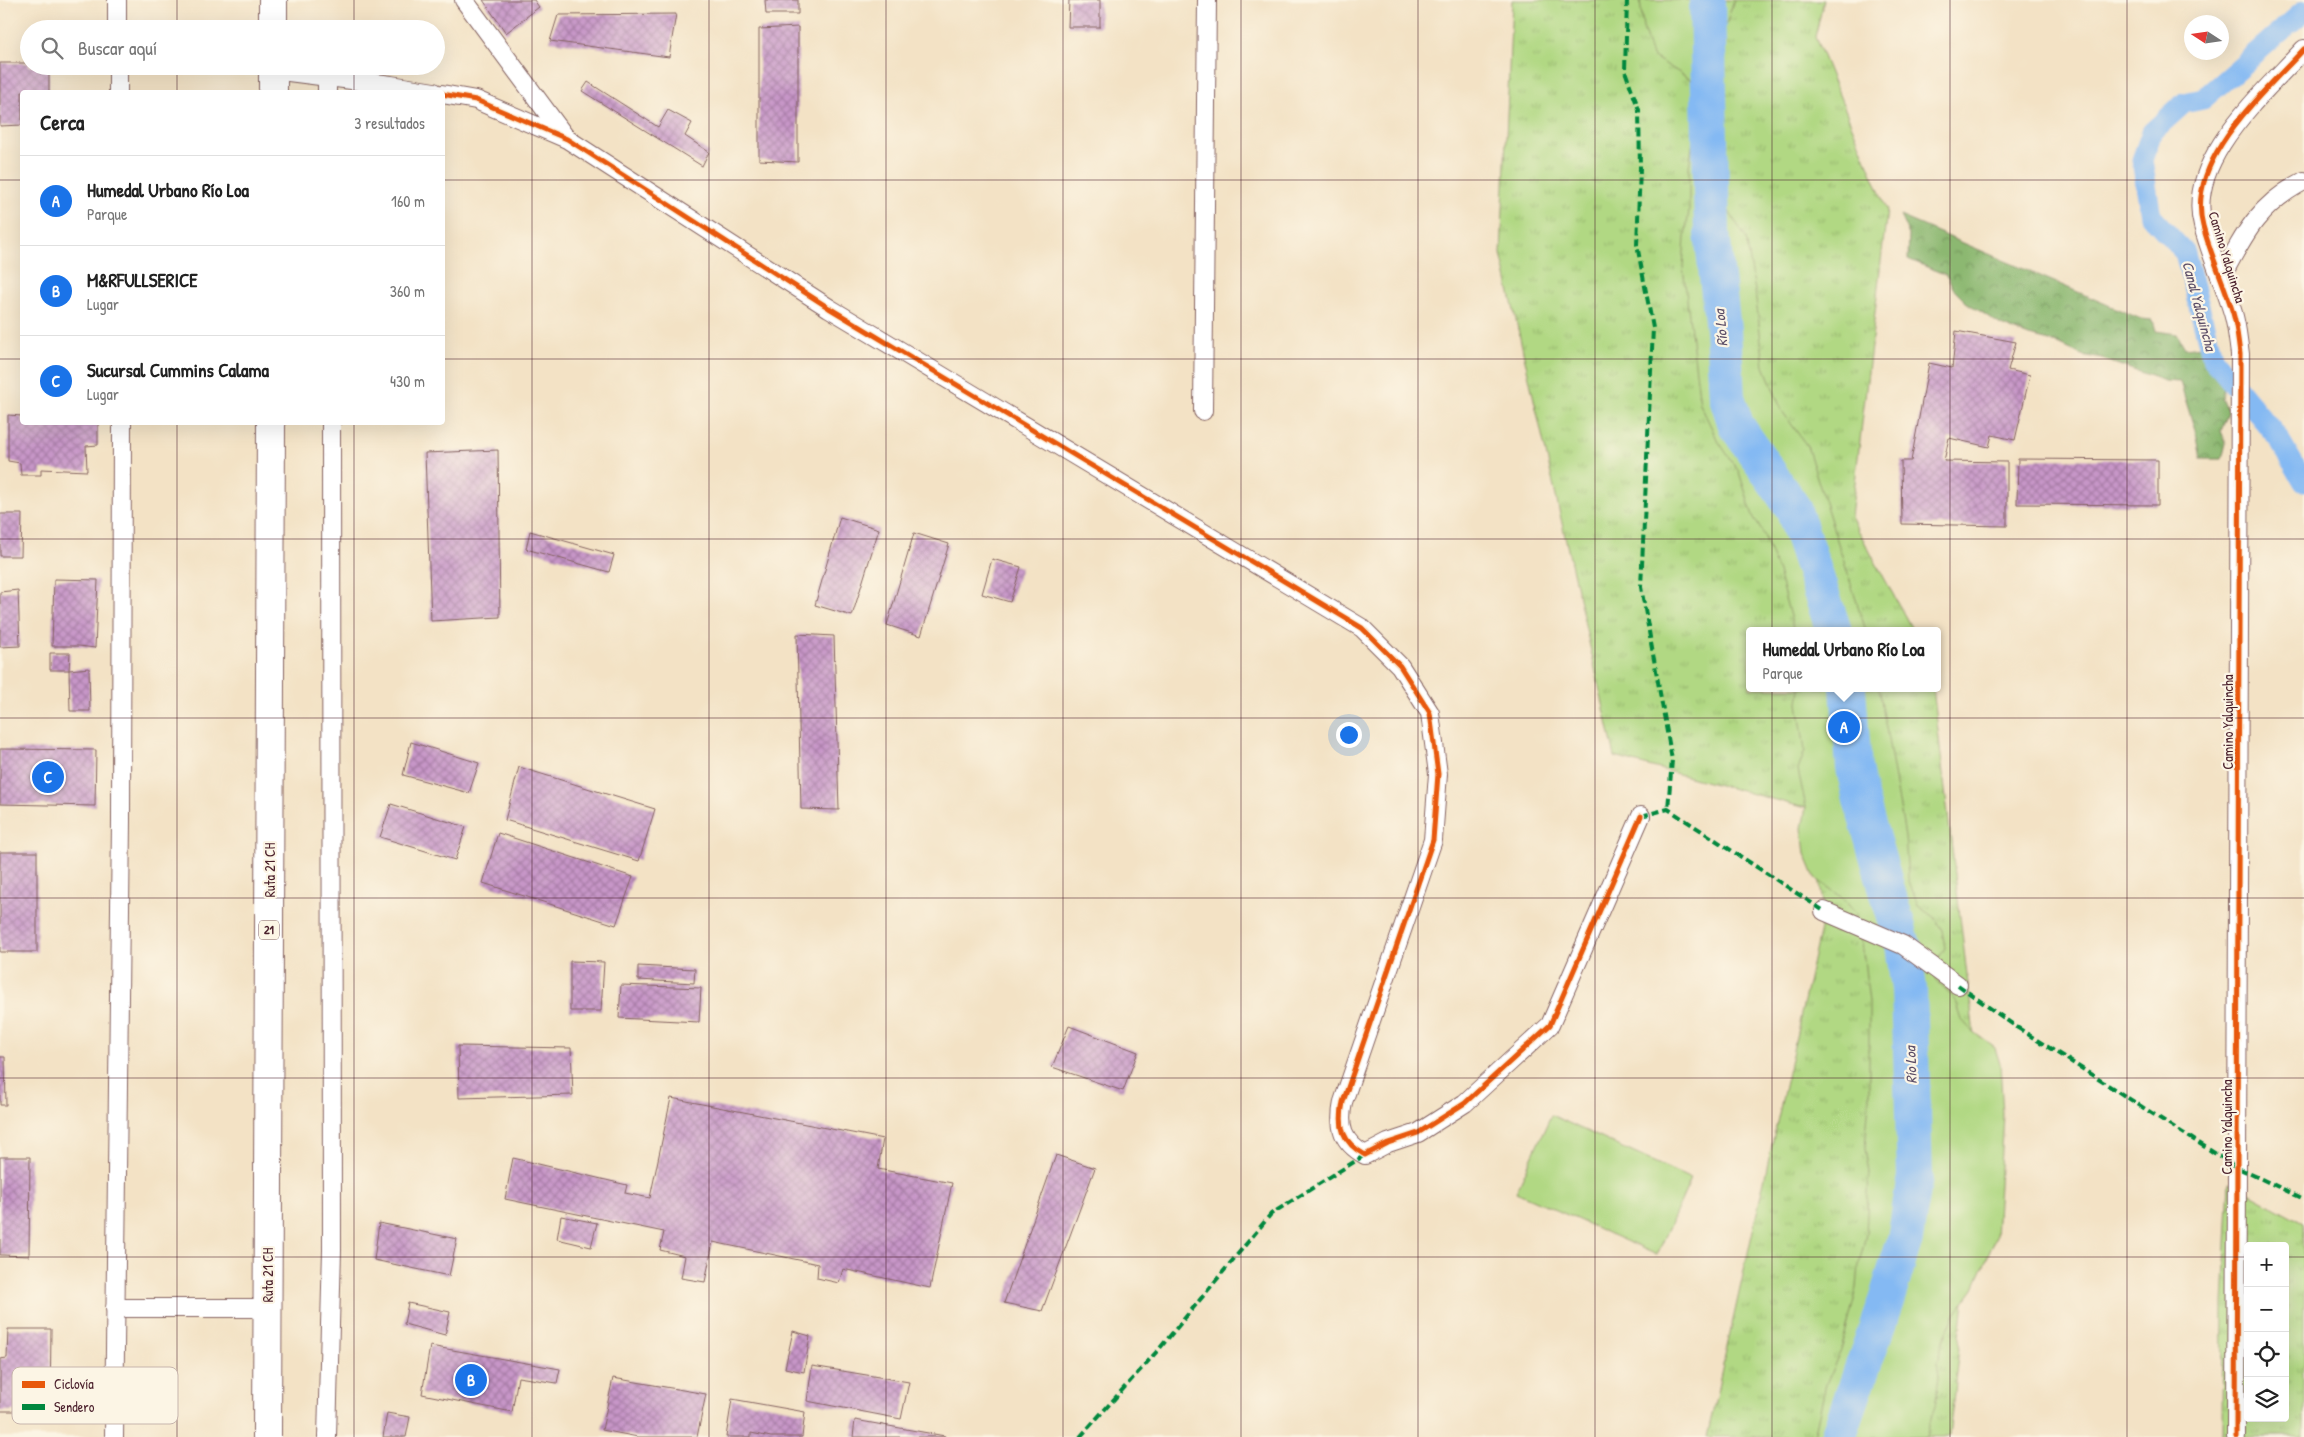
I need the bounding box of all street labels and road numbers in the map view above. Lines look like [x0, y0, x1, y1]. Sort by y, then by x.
street label: Camino Yalquincha [2204, 209, 2251, 306]
street label: Camino Yalquincha [2218, 674, 2238, 769]
street label: Ruta 21 CH [260, 842, 279, 897]
road number: 21 [259, 920, 279, 940]
street label: Camino Yalquincha [2217, 1079, 2237, 1174]
street label: Ruta 21 CH [258, 1247, 277, 1302]

